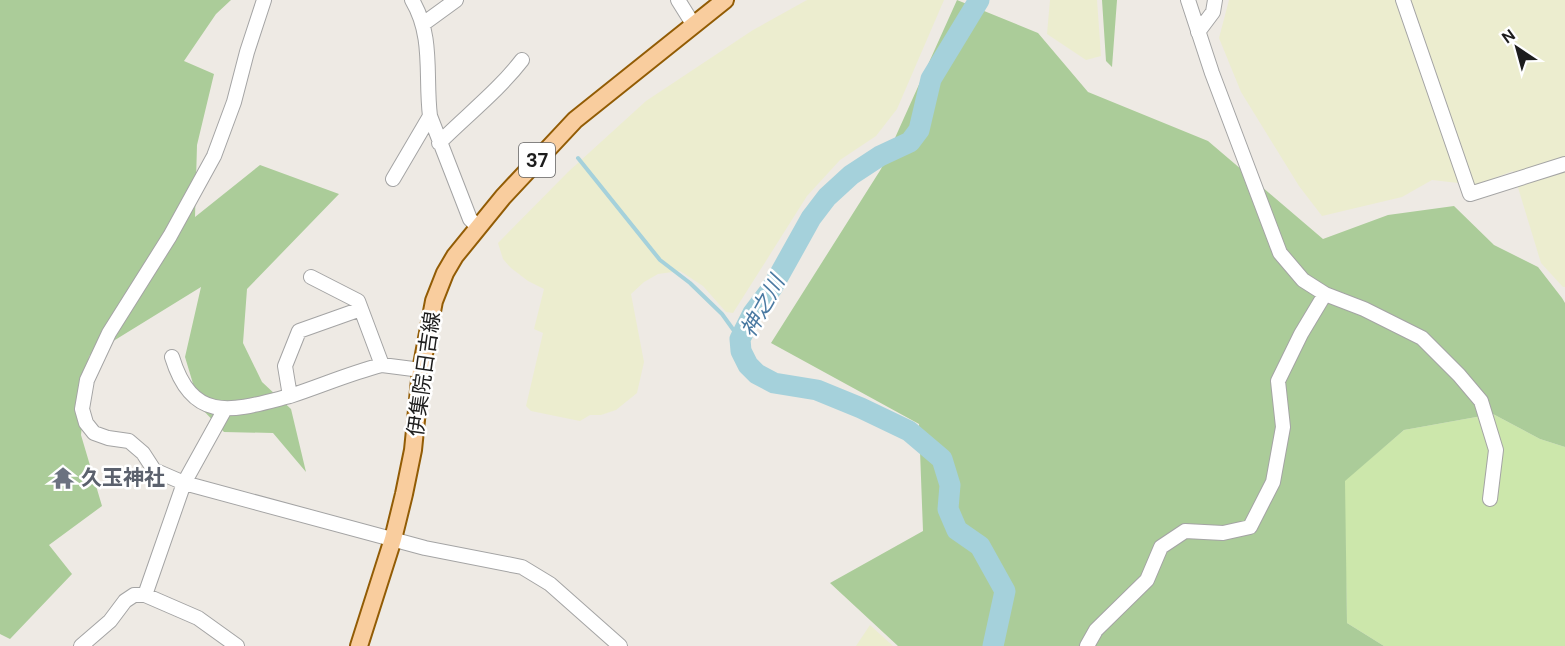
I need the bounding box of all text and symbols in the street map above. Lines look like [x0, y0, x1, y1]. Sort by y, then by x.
north arrow [1487, 18, 1547, 78]
text: N [1498, 24, 1519, 48]
road number: 37 [519, 143, 555, 177]
water label: 神之川 [734, 269, 792, 342]
street label: 伊集院日吉線 [401, 310, 447, 438]
place label: 久玉神社 [81, 464, 165, 492]
temple icon: 久玉神社 [50, 465, 76, 491]

